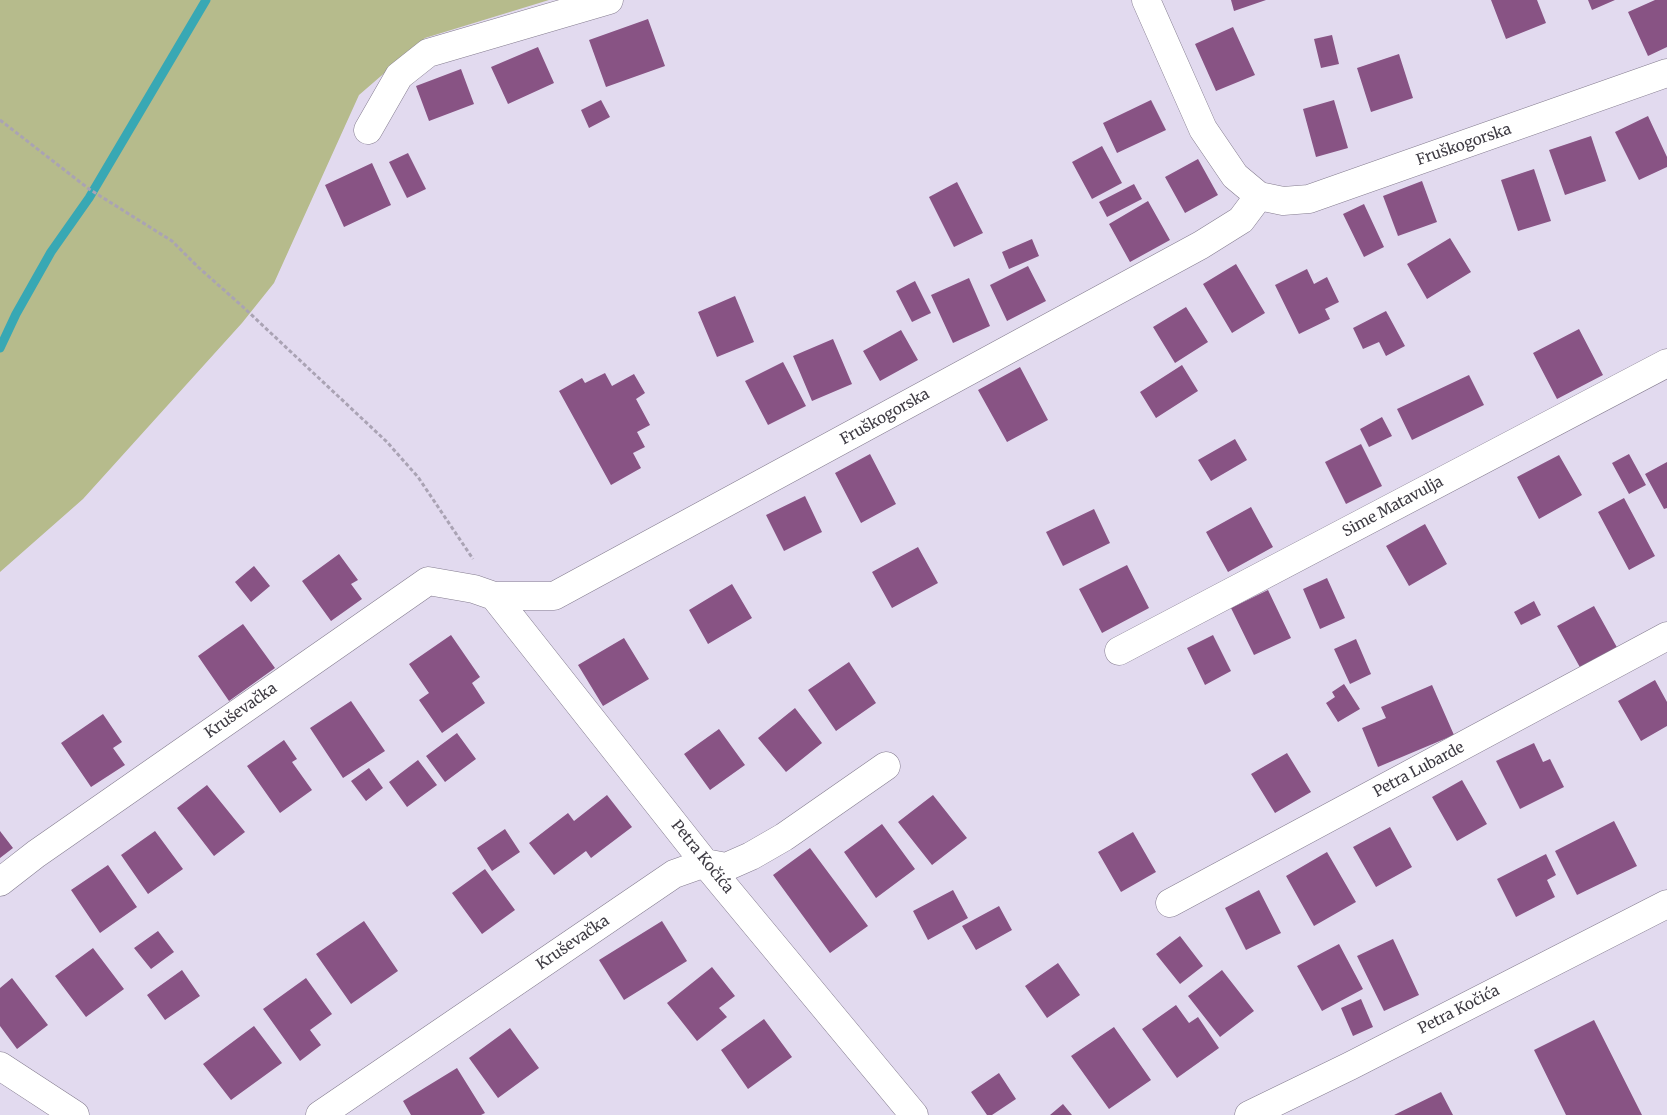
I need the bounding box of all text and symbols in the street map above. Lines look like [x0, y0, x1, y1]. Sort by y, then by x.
street label: Fruškogorska [1414, 120, 1514, 170]
street label: Fruškogorska [837, 385, 933, 449]
street label: Sime Matavulja [1340, 473, 1446, 541]
street label: Kruševačka [202, 680, 280, 742]
street label: Petra Lubarde [1371, 739, 1467, 801]
street label: Petra Kočića [667, 817, 737, 897]
street label: Kruševačka [533, 912, 613, 974]
street label: Petra Kočića [1415, 982, 1503, 1038]

